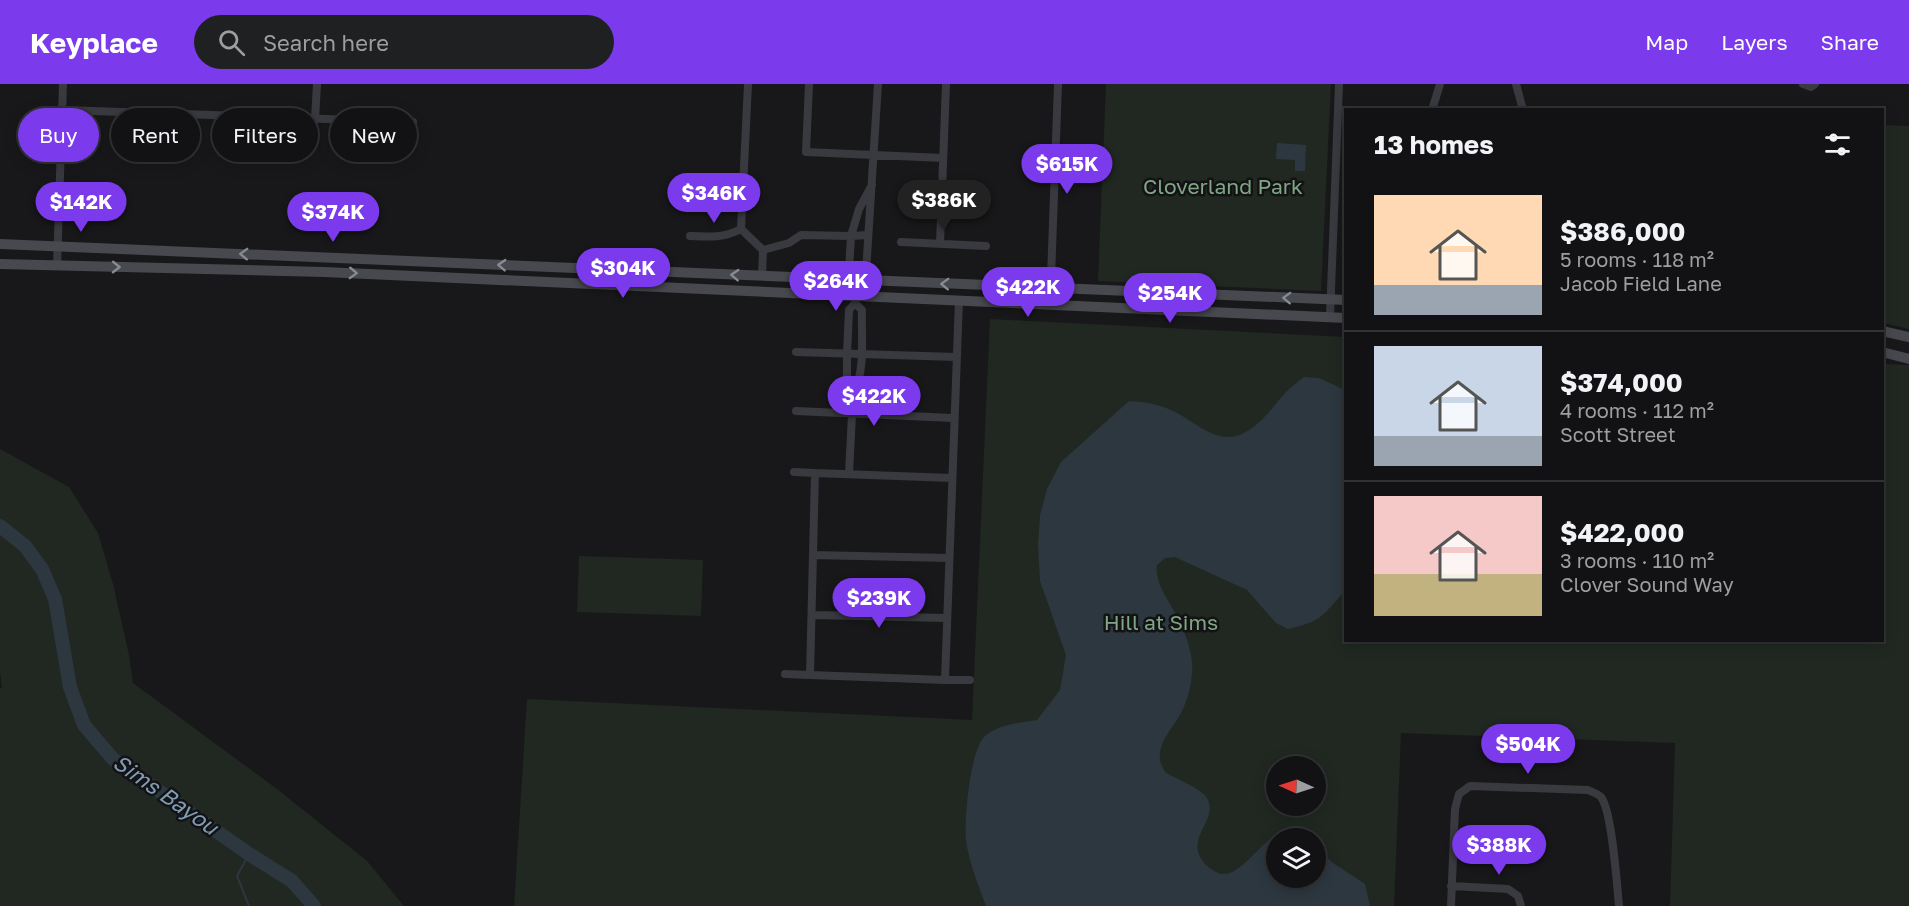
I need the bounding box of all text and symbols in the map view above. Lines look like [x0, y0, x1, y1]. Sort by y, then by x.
search box [194, 15, 614, 69]
text: Keyplace [30, 26, 158, 59]
icon: search [215, 26, 248, 59]
text: Search here [263, 29, 389, 56]
text: Map [1645, 29, 1688, 55]
text: Layers [1721, 29, 1788, 55]
text: Share [1821, 29, 1879, 55]
chip: Buy [18, 108, 99, 162]
chip: Rent [111, 108, 200, 162]
chip: Filters [212, 108, 318, 162]
chip: New [330, 108, 417, 162]
icon: filters [1821, 128, 1854, 161]
text: 13 homes [1374, 129, 1494, 160]
pin: $615K [1025, 144, 1109, 195]
text: $615K [1035, 151, 1099, 175]
pin: $346K [672, 173, 756, 224]
park label: Cloverland Park [1143, 173, 1303, 199]
text: $346K [681, 180, 747, 204]
pin: $386K [902, 180, 986, 231]
pin: $142K [39, 182, 123, 233]
text: $386K [911, 187, 977, 211]
text: $142K [50, 189, 112, 213]
pin: $374K [291, 192, 375, 243]
text: $374K [301, 199, 365, 223]
text: $386,000 [1560, 216, 1685, 247]
icon: home [1422, 219, 1494, 291]
one-way arrow [240, 247, 249, 260]
text: 5 rooms · 118 m² [1560, 247, 1714, 271]
pin: $304K [581, 248, 665, 299]
text: $304K [590, 255, 656, 279]
one-way arrow [498, 258, 507, 271]
one-way arrow [111, 261, 120, 273]
pin: $264K [794, 261, 878, 312]
one-way arrow [348, 267, 357, 280]
pin: $422K [986, 267, 1070, 318]
one-way arrow [730, 268, 739, 281]
text: $264K [803, 268, 869, 292]
text: Jacob Field Lane [1560, 271, 1722, 295]
pin: $254K [1128, 273, 1212, 324]
text: $422K [996, 274, 1060, 298]
one-way arrow [941, 278, 950, 291]
text: $254K [1138, 280, 1202, 304]
one-way arrow [1283, 291, 1292, 304]
text: $374,000 [1560, 367, 1683, 398]
icon: home [1422, 370, 1494, 442]
pin: $422K [832, 376, 916, 427]
text: $422K [842, 383, 906, 407]
text: 4 rooms · 112 m² [1560, 398, 1714, 422]
text: Scott Street [1560, 422, 1676, 446]
text: $422,000 [1560, 517, 1684, 548]
icon: home [1422, 520, 1494, 592]
text: 3 rooms · 110 m² [1560, 548, 1714, 572]
text: Clover Sound Way [1560, 572, 1734, 596]
pin: $239K [837, 578, 921, 629]
text: $239K [847, 585, 912, 609]
park label: Hill at Sims [1104, 609, 1218, 635]
pin: $504K [1486, 724, 1570, 775]
text: $504K [1495, 731, 1561, 755]
water label: Sims Bayou [108, 748, 225, 841]
north arrow [1266, 756, 1326, 816]
map controls [1266, 756, 1326, 888]
pin: $388K [1457, 825, 1541, 876]
button: layers [1266, 828, 1326, 888]
text: $388K [1466, 832, 1532, 856]

